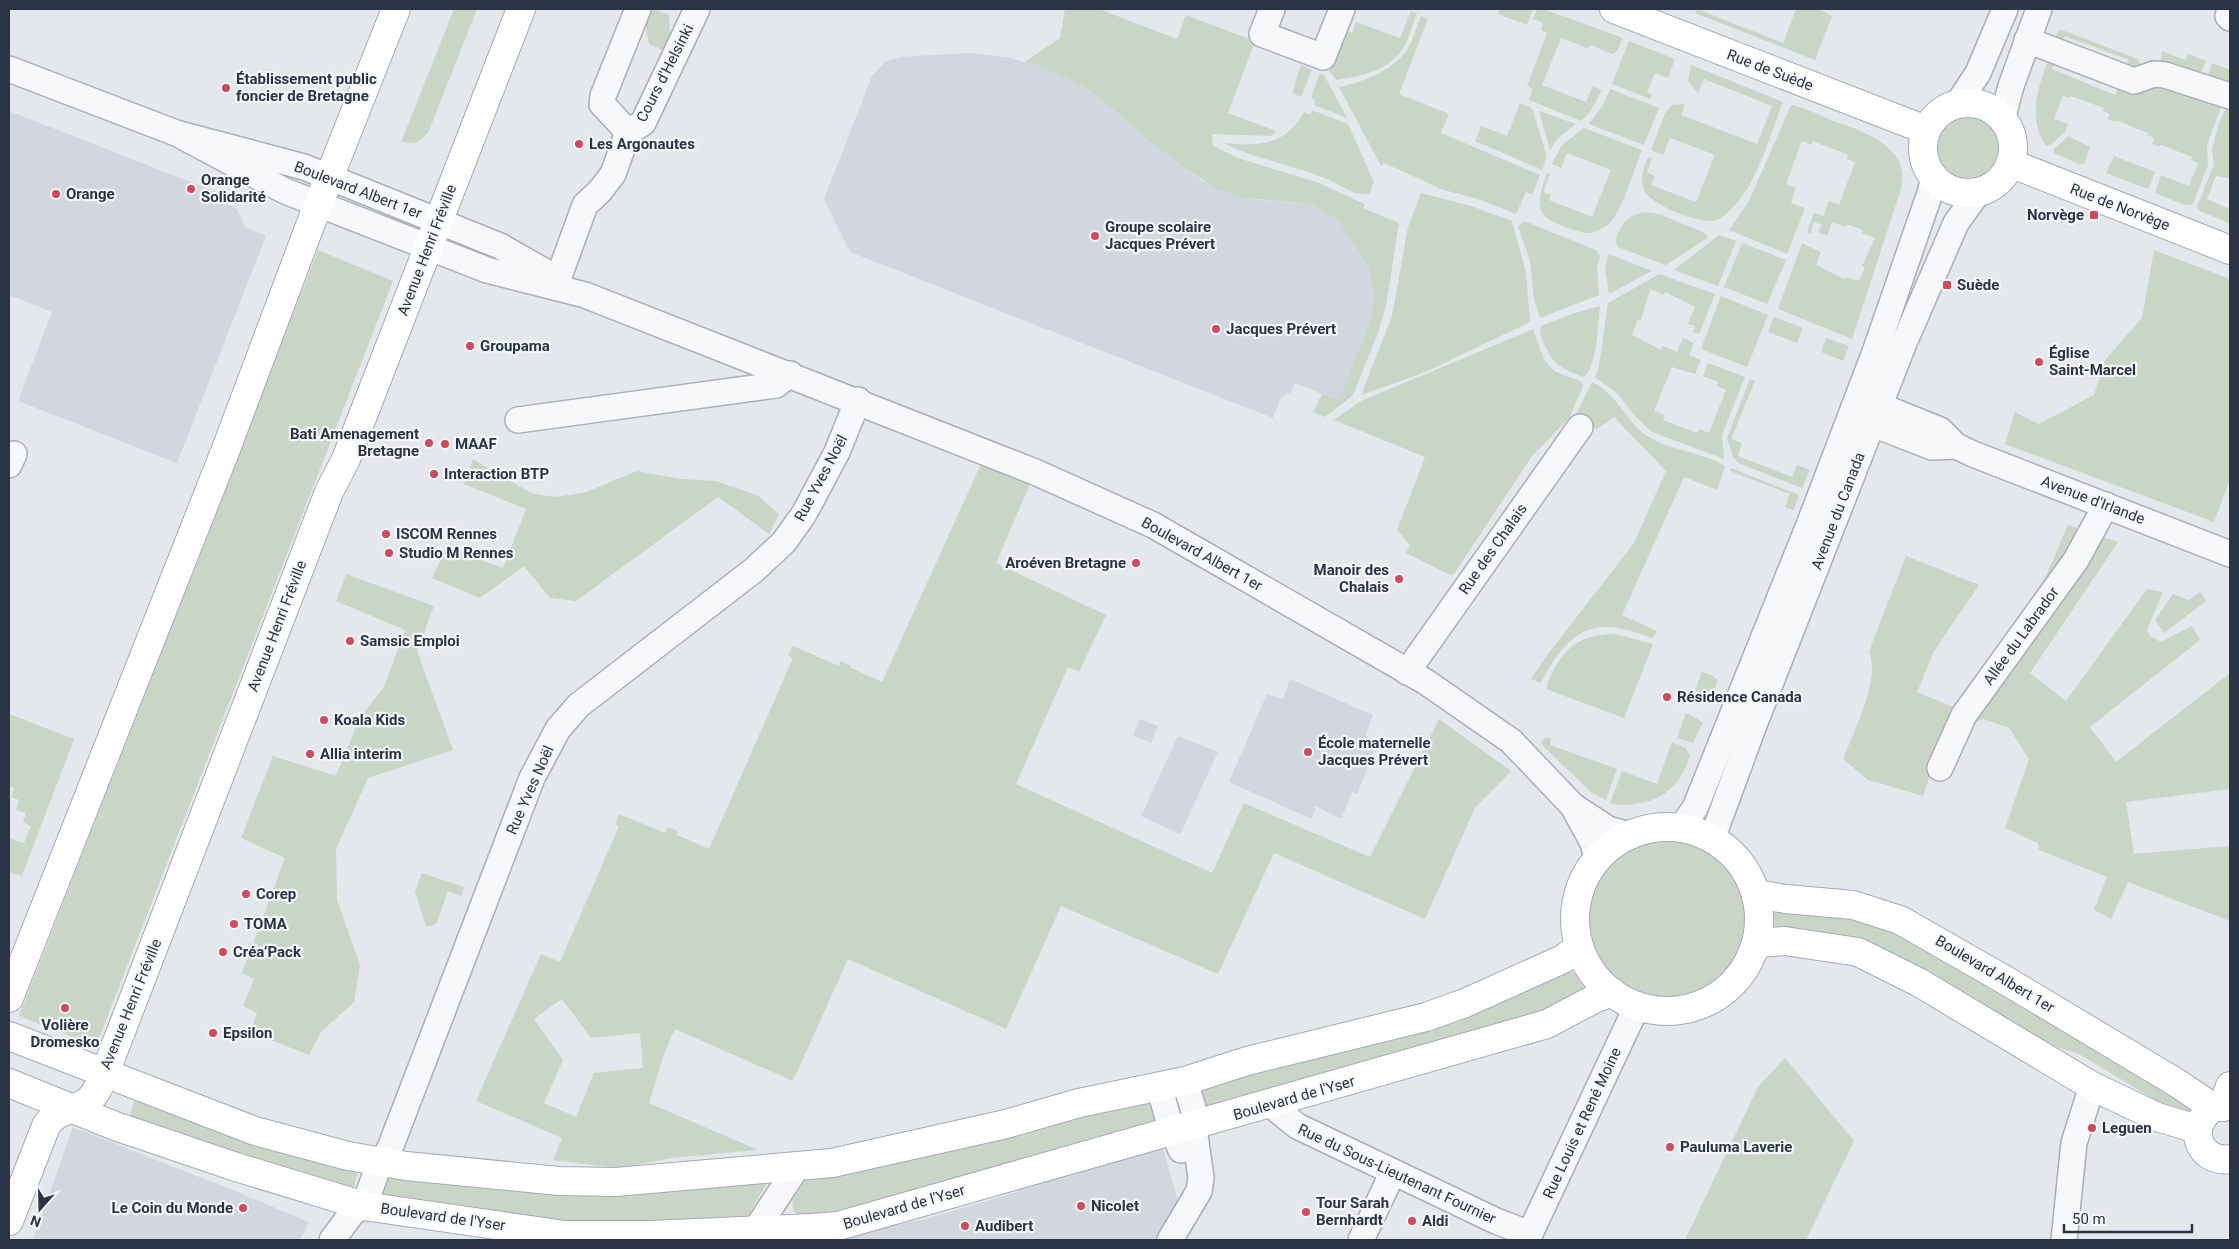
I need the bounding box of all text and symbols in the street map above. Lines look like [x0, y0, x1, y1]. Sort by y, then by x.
street label: Cours d'Helsinki [633, 21, 697, 125]
street label: Rue de Suède [1724, 45, 1816, 95]
place label: Établissement public foncier de Bretagne [236, 70, 377, 105]
marker: Établissement public foncier de Bretagne [220, 82, 232, 94]
place label: Les Argonautes [589, 135, 695, 153]
marker: Les Argonautes [573, 138, 585, 150]
street label: Boulevard Albert 1er [292, 157, 424, 223]
place label: Orange Solidarité [201, 171, 266, 206]
street label: Rue de Norvège [2068, 180, 2172, 234]
street label: Avenue Henri Fréville [394, 182, 460, 318]
marker: Orange Solidarité [185, 183, 197, 195]
place label: Orange [66, 185, 115, 203]
marker: Orange [50, 188, 62, 200]
place label: Norvège [2027, 206, 2084, 224]
marker: Norvège [2088, 209, 2100, 221]
place label: Groupe scolaire Jacques Prévert [1105, 218, 1215, 253]
marker: Groupe scolaire Jacques Prévert [1089, 230, 1101, 242]
place label: Suède [1957, 276, 1999, 294]
marker: Suède [1941, 279, 1953, 291]
place label: Jacques Prévert [1226, 320, 1336, 338]
marker: Jacques Prévert [1210, 323, 1222, 335]
place label: Groupama [480, 337, 550, 355]
marker: Groupama [464, 340, 476, 352]
place label: Église Saint-Marcel [2049, 344, 2136, 379]
marker: Église Saint-Marcel [2033, 356, 2045, 368]
place label: Bati Amenagement Bretagne [290, 425, 419, 460]
street label: Rue Yves Noël [791, 432, 851, 524]
place label: MAAF [455, 435, 497, 453]
marker: Bati Amenagement Bretagne [423, 437, 435, 449]
marker: MAAF [439, 438, 451, 450]
street label: Avenue du Canada [1807, 450, 1869, 572]
place label: Interaction BTP [444, 465, 549, 483]
marker: Interaction BTP [428, 468, 440, 480]
street label: Avenue d'Irlande [2039, 472, 2147, 528]
street label: Rue des Chalais [1455, 500, 1531, 598]
street label: Boulevard Albert 1er [1138, 513, 1266, 595]
place label: ISCOM Rennes [396, 525, 497, 543]
marker: ISCOM Rennes [380, 528, 392, 540]
place label: Studio M Rennes [399, 544, 514, 562]
marker: Studio M Rennes [383, 547, 395, 559]
place label: Aroéven Bretagne [1005, 554, 1126, 572]
marker: Aroéven Bretagne [1130, 557, 1142, 569]
street label: Avenue Henri Fréville [244, 558, 310, 694]
place label: Manoir des Chalais [1314, 561, 1389, 596]
marker: Manoir des Chalais [1393, 573, 1405, 585]
street label: Allée du Labrador [1979, 583, 2063, 689]
place label: Samsic Emploi [360, 632, 460, 650]
marker: Samsic Emploi [344, 635, 356, 647]
place label: Résidence Canada [1677, 688, 1802, 706]
marker: Résidence Canada [1661, 691, 1673, 703]
place label: Koala Kids [334, 711, 406, 729]
marker: Koala Kids [318, 714, 330, 726]
place label: École maternelle Jacques Prévert [1318, 734, 1431, 769]
street label: Rue Yves Noël [502, 743, 558, 837]
place label: Allia interim [320, 745, 402, 763]
marker: École maternelle Jacques Prévert [1302, 746, 1314, 758]
marker: Allia interim [304, 748, 316, 760]
place label: Corep [256, 885, 296, 903]
marker: Corep [240, 888, 252, 900]
place label: TOMA [244, 915, 288, 933]
marker: TOMA [228, 918, 240, 930]
street label: Boulevard Albert 1er [1932, 931, 2058, 1017]
street label: Avenue Henri Fréville [97, 936, 165, 1072]
place label: Créa’Pack [233, 943, 302, 961]
marker: Créa’Pack [217, 946, 229, 958]
marker: Volière Dromesko [59, 1002, 71, 1014]
place label: Volière Dromesko [31, 1016, 99, 1051]
place label: Epsilon [223, 1024, 272, 1042]
marker: Epsilon [207, 1027, 219, 1039]
street label: Rue Louis et René Moine [1539, 1045, 1625, 1201]
street label: Boulevard de l'Yser [1231, 1072, 1357, 1124]
place label: Leguen [2102, 1119, 2152, 1137]
street label: Rue du Sous-Lieutenant Fournier [1295, 1120, 1499, 1228]
marker: Leguen [2086, 1122, 2098, 1134]
place label: Pauluma Laverie [1680, 1138, 1792, 1156]
marker: Pauluma Laverie [1664, 1141, 1676, 1153]
street label: Boulevard de l'Yser [841, 1181, 967, 1233]
north arrow [15, 1184, 65, 1234]
place label: Tour Sarah Bernhardt [1316, 1194, 1389, 1229]
place label: Nicolet [1091, 1197, 1139, 1215]
place label: Le Coin du Monde [112, 1199, 233, 1217]
street label: Boulevard de l'Yser [379, 1199, 507, 1235]
marker: Nicolet [1075, 1200, 1087, 1212]
marker: Le Coin du Monde [237, 1202, 249, 1214]
scale bar [2064, 1202, 2192, 1234]
marker: Tour Sarah Bernhardt [1300, 1206, 1312, 1218]
text: 50 m [2072, 1210, 2106, 1228]
text: N [28, 1212, 43, 1230]
place label: Aldi [1422, 1212, 1448, 1230]
marker: Aldi [1406, 1215, 1418, 1227]
place label: Audibert [975, 1217, 1033, 1235]
marker: Audibert [959, 1220, 971, 1232]

